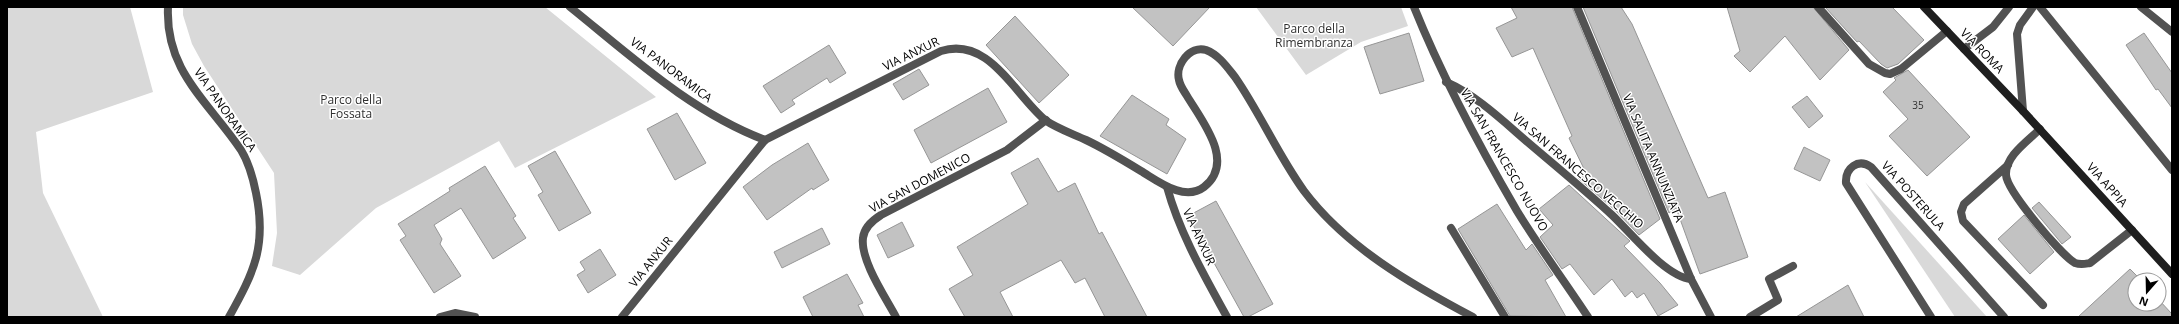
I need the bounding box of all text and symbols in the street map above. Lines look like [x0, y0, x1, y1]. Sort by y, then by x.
park label: Parco della Rimembranza [1275, 20, 1353, 51]
street label: VIA ROMA [1957, 24, 2008, 77]
street label: VIA ANXUR [880, 32, 942, 75]
street label: VIA PANORAMICA [627, 33, 716, 106]
street label: VIA PANORAMICA [190, 64, 261, 155]
street label: VIA SAN FRANCESCO NUOVO [1457, 85, 1552, 234]
park label: Parco della Fossata [320, 91, 382, 122]
street label: VIA SALITA ANNUNZIATA [1619, 91, 1688, 225]
house number: 35 [1912, 98, 1924, 112]
street label: VIA SAN FRANCESCO VECCHIO [1509, 109, 1648, 232]
street label: VIA SAN DOMENICO [866, 149, 973, 216]
street label: VIA POSTERULA [1878, 157, 1949, 234]
street label: VIA APPIA [2083, 159, 2132, 211]
street label: VIA ANXUR [1179, 206, 1220, 269]
street label: VIA ANXUR [625, 232, 677, 291]
north arrow [2127, 272, 2167, 312]
text: N [2137, 293, 2150, 310]

